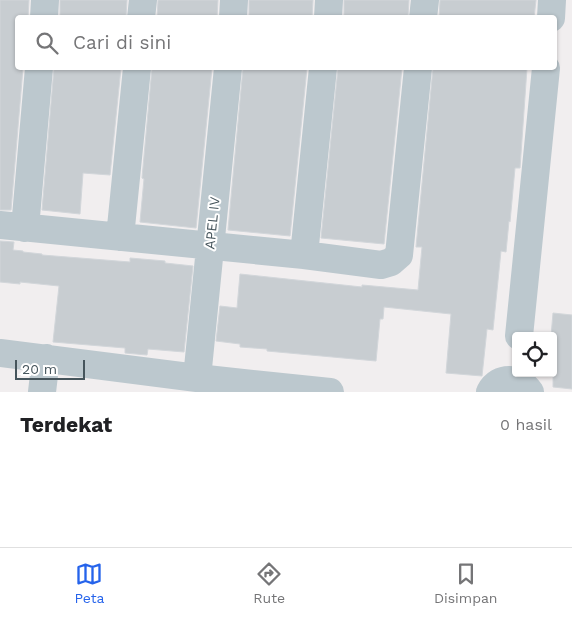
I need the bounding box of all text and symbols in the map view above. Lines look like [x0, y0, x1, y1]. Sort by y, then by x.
search box [15, 15, 557, 70]
icon: search [33, 29, 61, 57]
text: Cari di sini [73, 31, 171, 54]
street label: APEL IV [201, 196, 223, 250]
map controls [512, 332, 557, 377]
button: locate [512, 332, 557, 377]
scale bar [15, 357, 85, 380]
text: 20 m [22, 361, 57, 377]
text: Terdekat [20, 412, 112, 437]
text: 0 hasil [500, 415, 552, 434]
tab: Peta [74, 560, 105, 606]
tab: Rute [253, 560, 285, 606]
tab: Disimpan [434, 560, 498, 606]

